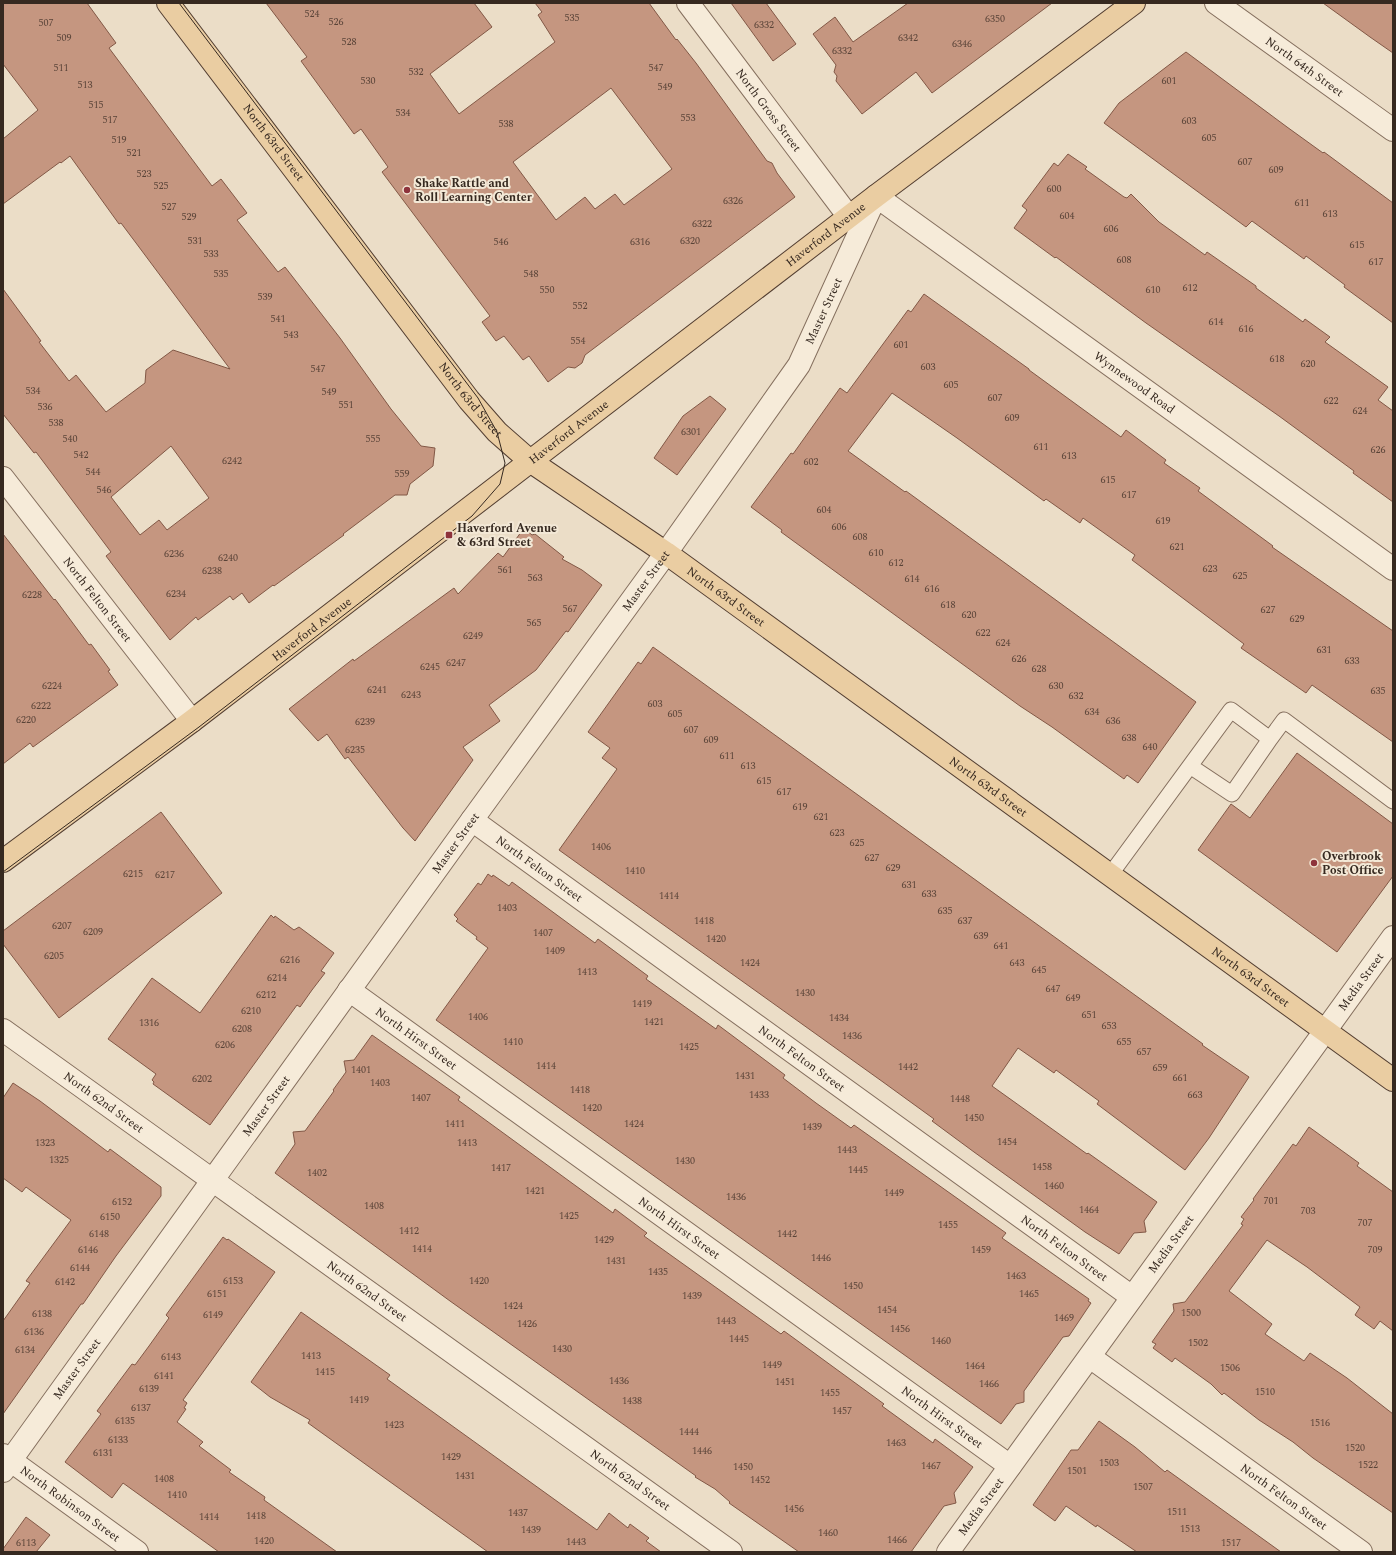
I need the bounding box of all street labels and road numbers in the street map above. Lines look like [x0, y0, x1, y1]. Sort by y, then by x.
street label: North 64th Street [1261, 32, 1348, 102]
street label: North Gross Street [730, 65, 806, 156]
street label: North 63rd Street [238, 100, 309, 186]
street label: Haverford Avenue [782, 198, 870, 272]
street label: Master Street [801, 275, 848, 348]
street label: Wynnewood Road [1089, 347, 1179, 419]
street label: North 63rd Street [433, 358, 507, 443]
street label: Haverford Avenue [525, 395, 613, 469]
street label: Master Street [617, 546, 675, 616]
street label: North Felton Street [58, 553, 136, 647]
street label: North 63rd Street [682, 562, 769, 632]
street label: Haverford Avenue [268, 592, 356, 667]
street label: North 63rd Street [945, 752, 1031, 822]
street label: Master Street [427, 809, 485, 878]
street label: North Felton Street [491, 831, 587, 907]
street label: North 63rd Street [1207, 942, 1294, 1012]
street label: Media Street [1333, 949, 1389, 1015]
street label: North Hirst Street [371, 1003, 461, 1075]
street label: North Felton Street [754, 1021, 849, 1097]
street label: North 62nd Street [59, 1067, 148, 1138]
street label: Master Street [238, 1071, 295, 1141]
street label: North Hirst Street [634, 1192, 724, 1264]
street label: North Felton Street [1017, 1211, 1112, 1287]
street label: Media Street [1143, 1211, 1199, 1278]
street label: North 62nd Street [323, 1256, 411, 1327]
street label: Master Street [48, 1334, 106, 1404]
street label: North Hirst Street [897, 1381, 987, 1454]
street label: North 62nd Street [586, 1445, 674, 1516]
street label: North Felton Street [1236, 1459, 1331, 1535]
street label: North Robinson Street [16, 1461, 124, 1547]
street label: Media Street [954, 1474, 1009, 1540]

